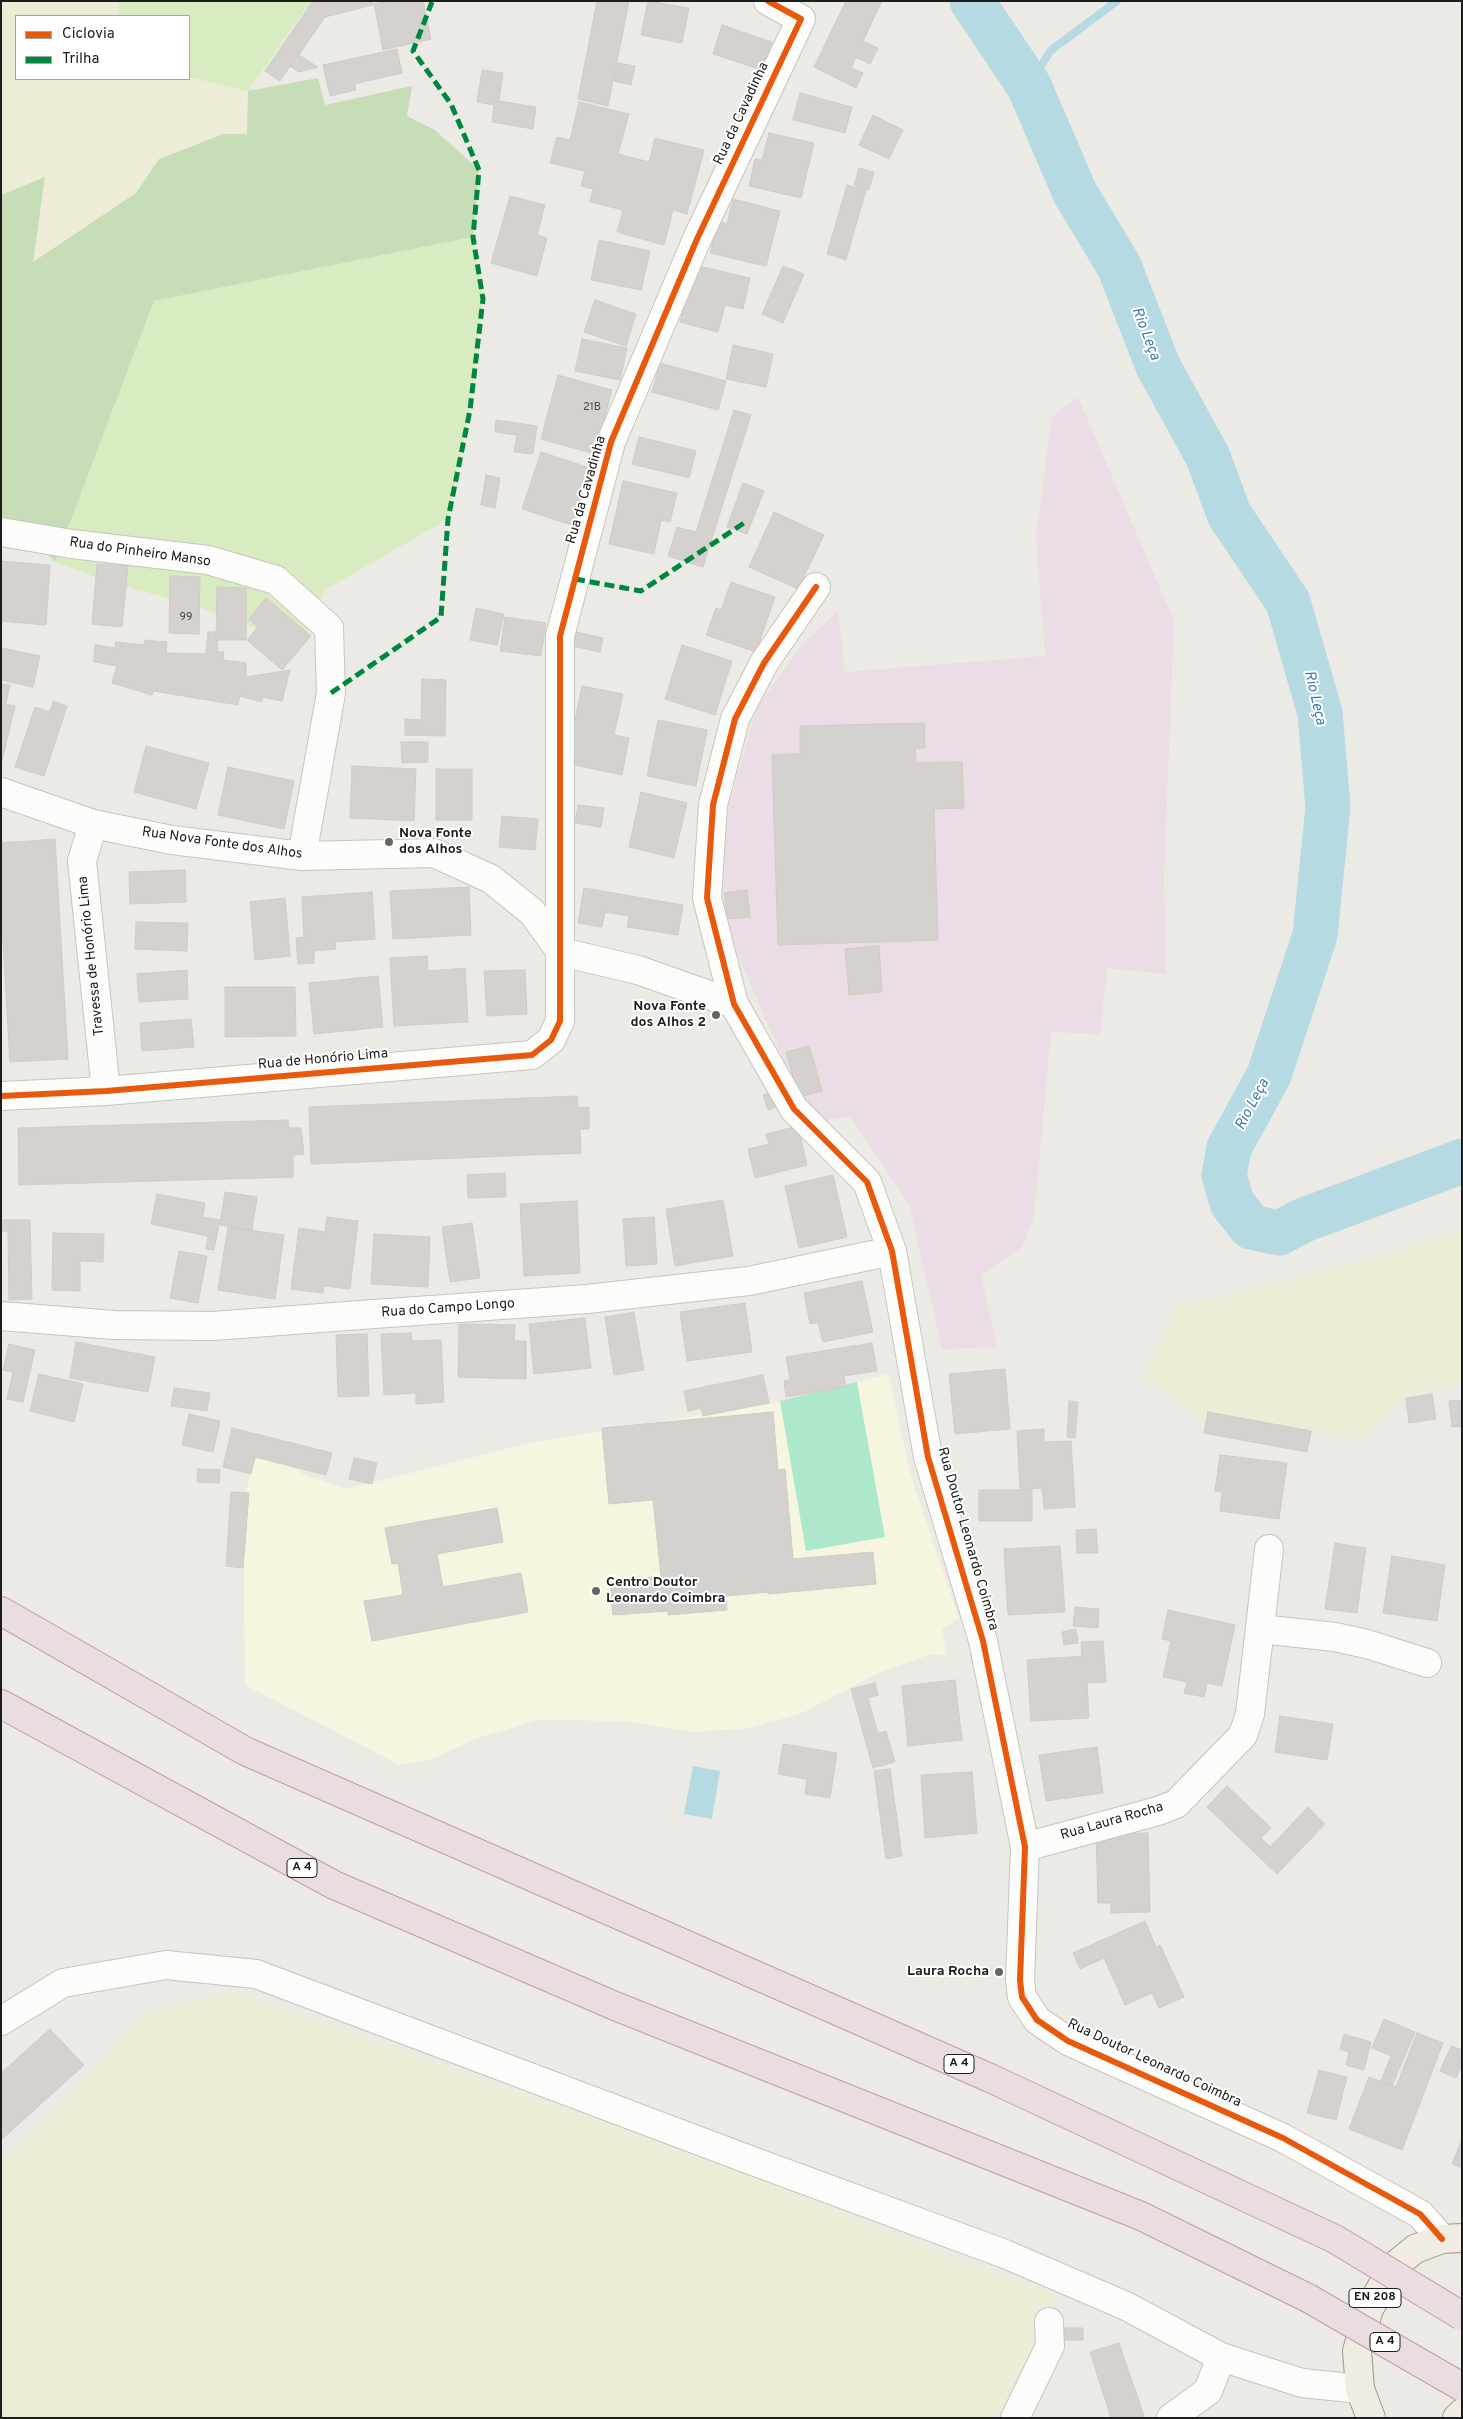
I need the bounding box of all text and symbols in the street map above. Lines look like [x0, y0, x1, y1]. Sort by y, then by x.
legend [15, 15, 190, 80]
text: Ciclovia [62, 25, 115, 44]
text: Trilha [62, 50, 99, 69]
street label: Rua da Cavadinha [711, 60, 773, 168]
water label: Rio Leça [1127, 305, 1163, 363]
house number: 21B [583, 401, 601, 415]
street label: Rua da Cavadinha [564, 434, 610, 546]
street label: Rua do Pinheiro Manso [68, 535, 212, 571]
house number: 99 [179, 611, 193, 625]
water label: Rio Leça [1299, 669, 1329, 727]
street label: Rua Nova Fonte dos Alhos [141, 824, 303, 864]
place label: Nova Fonte dos Alhos [399, 826, 472, 859]
marker: Nova Fonte dos Alhos [383, 836, 395, 848]
street label: Travessa de Honório Lima [75, 875, 109, 1037]
place label: Nova Fonte dos Alhos 2 [631, 999, 706, 1032]
marker: Nova Fonte dos Alhos 2 [710, 1009, 722, 1021]
street label: Rua de Honório Lima [257, 1046, 389, 1074]
water label: Rio Leça [1232, 1076, 1274, 1134]
street label: Rua do Campo Longo [381, 1296, 515, 1322]
street label: Rua Doutor Leonardo Coimbra [933, 1445, 1001, 1633]
place label: Centro Doutor Leonardo Coimbra [606, 1575, 725, 1608]
marker: Centro Doutor Leonardo Coimbra [590, 1585, 602, 1597]
street label: Rua Laura Rocha [1059, 1799, 1165, 1845]
road number: A 4 [287, 1859, 317, 1878]
place label: Laura Rocha [907, 1964, 989, 1980]
marker: Laura Rocha [993, 1966, 1005, 1978]
street label: Rua Doutor Leonardo Coimbra [1064, 2016, 1244, 2112]
road number: A 4 [944, 2054, 974, 2074]
road number: EN 208 [1349, 2288, 1401, 2308]
road number: A 4 [1370, 2332, 1400, 2352]

